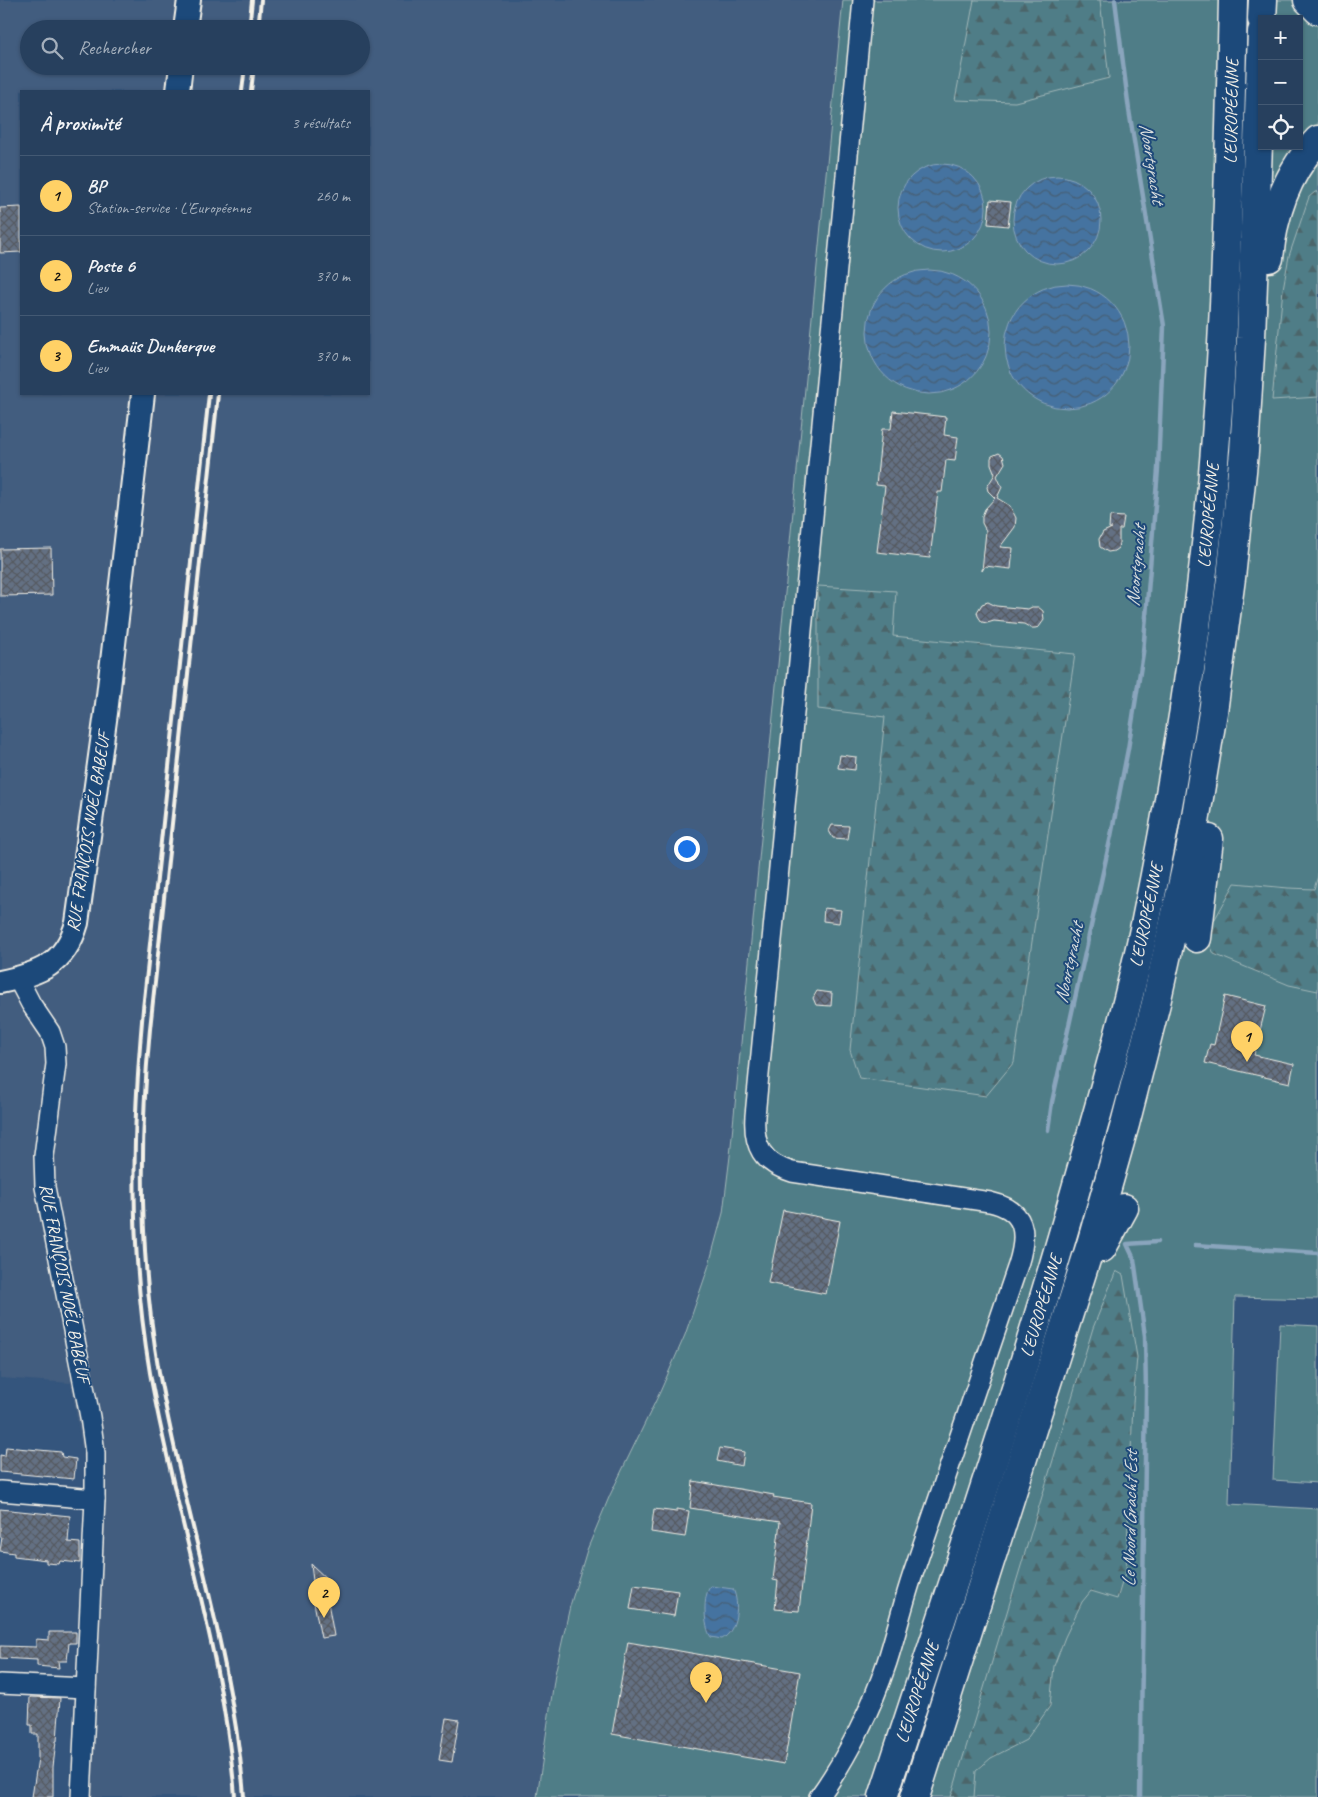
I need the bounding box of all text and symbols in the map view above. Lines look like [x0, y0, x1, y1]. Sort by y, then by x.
map controls [1258, 15, 1303, 150]
button: + [1258, 15, 1303, 60]
search box [20, 20, 370, 75]
icon: search [38, 34, 66, 62]
text: Rechercher [78, 36, 151, 60]
street label: L'EUROPÉENNE [1219, 56, 1243, 164]
button: − [1258, 60, 1303, 105]
button: locate [1258, 105, 1303, 150]
text: À proximité [40, 110, 120, 136]
text: 3 résultats [291, 113, 350, 133]
water label: Noortgracht [1134, 121, 1171, 209]
text: BP [87, 174, 106, 198]
text: 1 [52, 186, 60, 206]
text: 260 m [316, 186, 350, 206]
text: Station-service · L'Européenne [87, 198, 251, 218]
text: Poste 6 [87, 254, 135, 278]
text: 2 [52, 266, 60, 286]
text: 370 m [316, 266, 350, 286]
text: Lieu [87, 278, 108, 298]
text: Emmaüs Dunkerque [87, 334, 214, 358]
text: 3 [52, 346, 60, 366]
text: 370 m [316, 346, 350, 366]
text: Lieu [87, 358, 108, 378]
street label: L'EUROPÉENNE [1192, 459, 1224, 568]
water label: Noortgracht [1121, 521, 1152, 607]
street label: RUE FRANÇOIS NOËL BABEUF [61, 727, 116, 934]
your location [674, 836, 700, 862]
street label: L'EUROPÉENNE [1124, 859, 1168, 969]
water label: Noortgracht [1049, 918, 1090, 1005]
pin: 1 [1231, 1021, 1263, 1062]
street label: RUE FRANÇOIS NOËL BABEUF [34, 1182, 96, 1388]
street label: L'EUROPÉENNE [1015, 1250, 1068, 1360]
water label: Le Noord Gracht Est [1117, 1447, 1143, 1587]
pin: 2 [308, 1577, 340, 1618]
street label: L'EUROPÉENNE [890, 1637, 944, 1745]
pin: 3 [690, 1662, 722, 1703]

